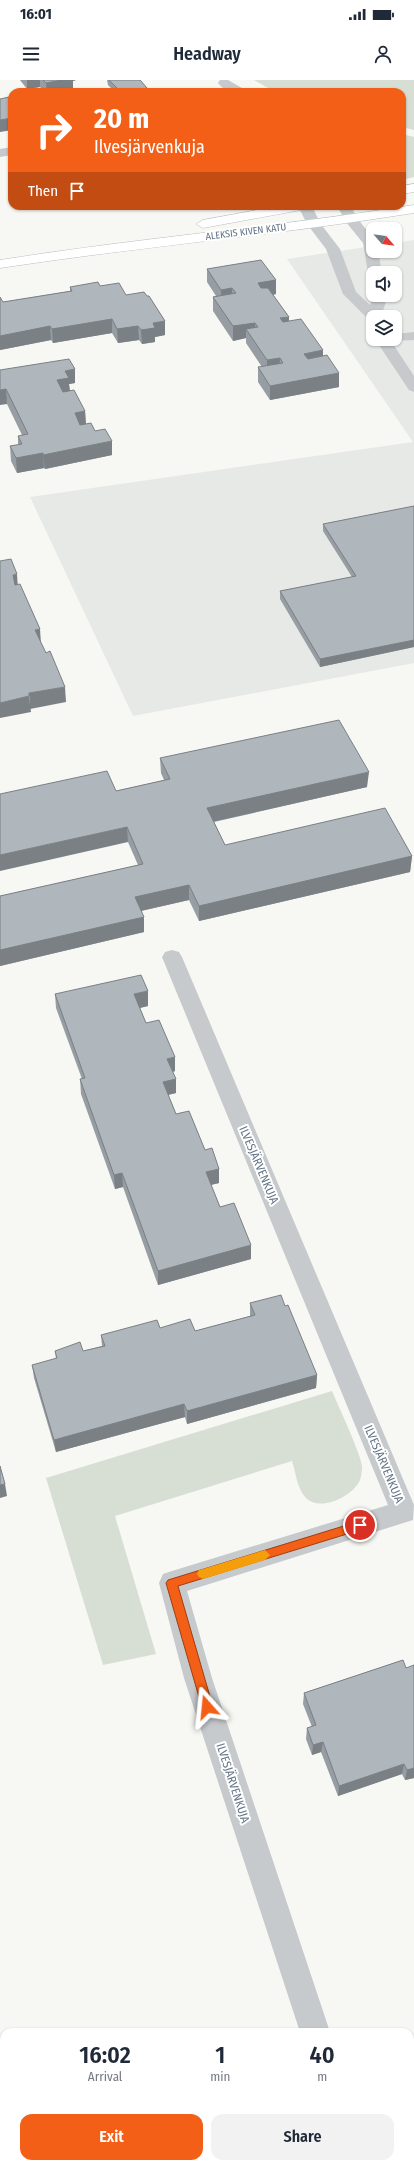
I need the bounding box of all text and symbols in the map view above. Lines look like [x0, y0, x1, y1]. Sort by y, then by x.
text: 16:01 [20, 5, 52, 23]
icon: menu [20, 43, 42, 65]
text: Headway [173, 43, 241, 65]
icon: person [372, 43, 394, 65]
text: 20 m [94, 102, 149, 135]
icon: right [28, 104, 80, 156]
text: Ilvesjärvenkuja [94, 136, 205, 158]
icon: arrive [66, 180, 88, 202]
text: Then [28, 182, 58, 200]
street label: ALEKSIS KIVEN KATU [205, 221, 287, 243]
north arrow [366, 222, 402, 258]
map controls [366, 222, 402, 346]
button: sound [366, 266, 402, 302]
button: layers [366, 310, 402, 346]
street label: ILVESJÄRVENKUJA [236, 1124, 283, 1207]
street label: ILVESJÄRVENKUJA [361, 1423, 408, 1506]
pin [343, 1508, 377, 1542]
icon: arrive [349, 1514, 371, 1536]
position arrow [186, 1686, 228, 1728]
street label: ILVESJÄRVENKUJA [214, 1741, 254, 1825]
text: 16:02 [79, 2041, 131, 2069]
text: 1 [215, 2041, 225, 2069]
text: 40 [310, 2041, 335, 2069]
text: Arrival [88, 2069, 122, 2084]
text: min [210, 2069, 230, 2084]
text: m [317, 2069, 327, 2084]
button: Exit [20, 2114, 203, 2160]
button: Share [211, 2114, 394, 2160]

